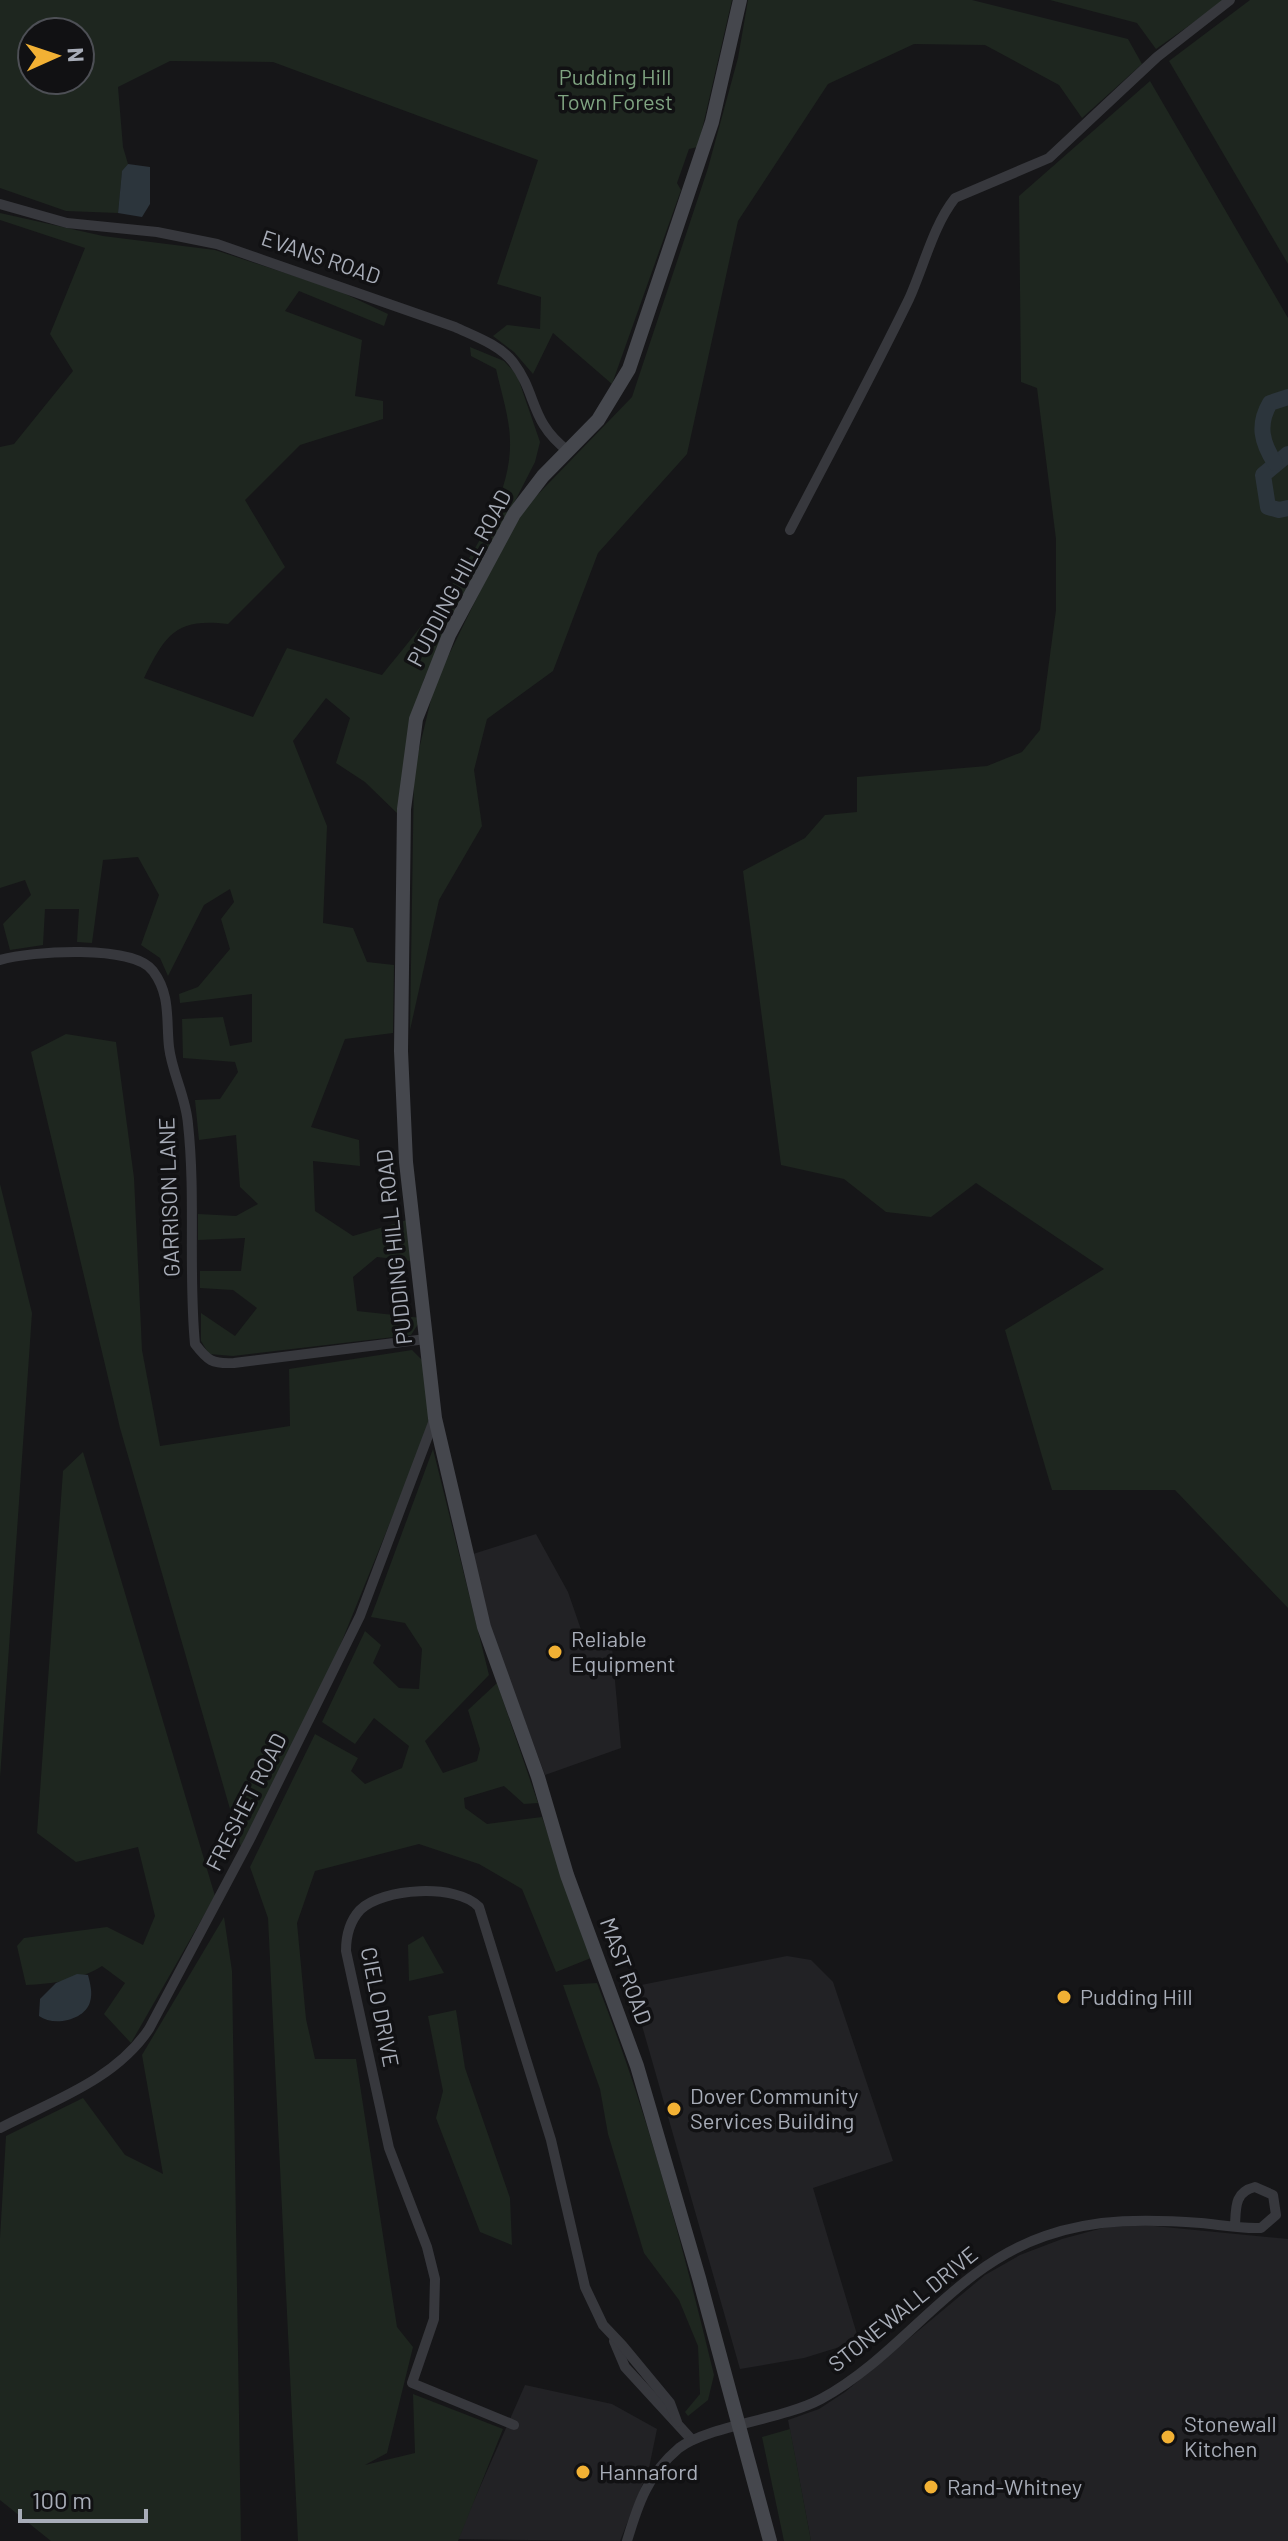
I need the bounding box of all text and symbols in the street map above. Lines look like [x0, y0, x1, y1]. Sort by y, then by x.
north arrow [16, 16, 96, 96]
text: N [64, 47, 90, 63]
park label: Pudding Hill Town Forest [557, 63, 673, 114]
street label: EVANS ROAD [258, 224, 384, 289]
street label: PUDDING HILL ROAD [401, 485, 516, 670]
street label: GARRISON LANE [152, 1117, 184, 1277]
street label: PUDDING HILL ROAD [370, 1148, 416, 1346]
place label: Reliable Equipment [571, 1625, 676, 1676]
marker: Reliable Equipment [546, 1643, 564, 1661]
street label: FRESHET ROAD [199, 1728, 291, 1875]
street label: MAST ROAD [596, 1914, 658, 2028]
street label: CIELO DRIVE [357, 1945, 405, 2069]
place label: Pudding Hill [1080, 1983, 1193, 2009]
marker: Pudding Hill [1055, 1988, 1073, 2006]
place label: Dover Community Services Building [690, 2082, 858, 2133]
marker: Dover Community Services Building [665, 2100, 683, 2118]
street label: STONEWALL DRIVE [823, 2240, 982, 2376]
place label: Stonewall Kitchen [1184, 2410, 1277, 2461]
marker: Stonewall Kitchen [1159, 2428, 1177, 2446]
place label: Hannaford [599, 2458, 698, 2484]
marker: Hannaford [574, 2463, 592, 2481]
scale bar [20, 2473, 146, 2523]
place label: Rand-Whitney [947, 2473, 1082, 2499]
marker: Rand-Whitney [922, 2478, 940, 2496]
text: 100 m [32, 2485, 92, 2514]

